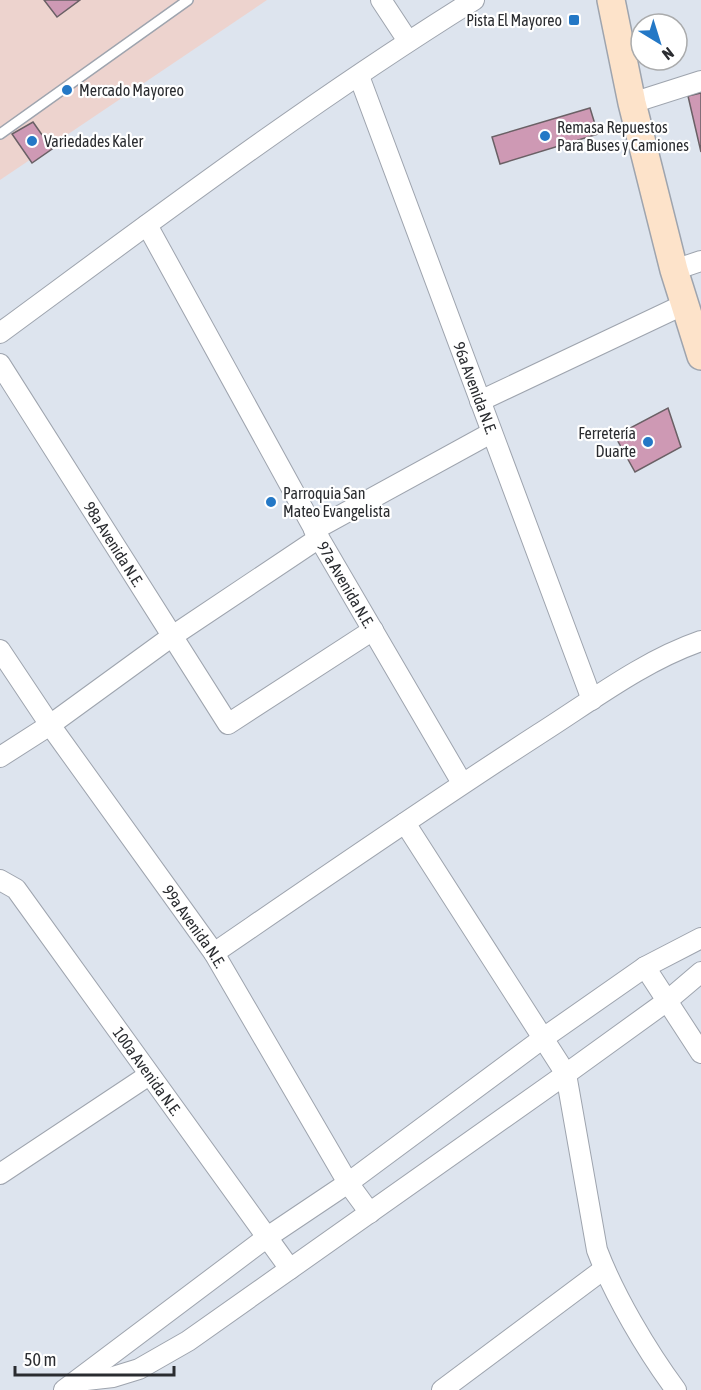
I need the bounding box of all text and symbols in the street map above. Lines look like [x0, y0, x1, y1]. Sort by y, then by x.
place label: Pista El Mayoreo [466, 11, 562, 30]
north arrow [629, 12, 689, 72]
marker: Pista El Mayoreo [567, 13, 581, 27]
text: N [659, 44, 678, 64]
place label: Mercado Mayoreo [79, 81, 184, 100]
marker: Mercado Mayoreo [60, 83, 74, 97]
place label: Remasa Repuestos Para Buses y Camiones [557, 118, 689, 155]
marker: Remasa Repuestos Para Buses y Camiones [538, 129, 552, 143]
place label: Variedades Kaler [44, 132, 143, 150]
marker: Variedades Kaler [25, 134, 39, 148]
street label: 96a Avenida N.E. [450, 339, 501, 437]
place label: Ferretería Duarte [578, 424, 636, 460]
marker: Ferretería Duarte [641, 435, 655, 449]
place label: Parroquia San Mateo Evangelista [283, 484, 390, 521]
marker: Parroquia San Mateo Evangelista [264, 495, 278, 509]
street label: 98a Avenida N.E. [80, 498, 148, 590]
street label: 97a Avenida N.E. [314, 538, 378, 631]
street label: 99a Avenida N.E. [159, 882, 230, 971]
street label: 100a Avenida N.E. [110, 1024, 185, 1119]
scale bar [15, 1339, 174, 1377]
text: 50 m [24, 1349, 56, 1370]

